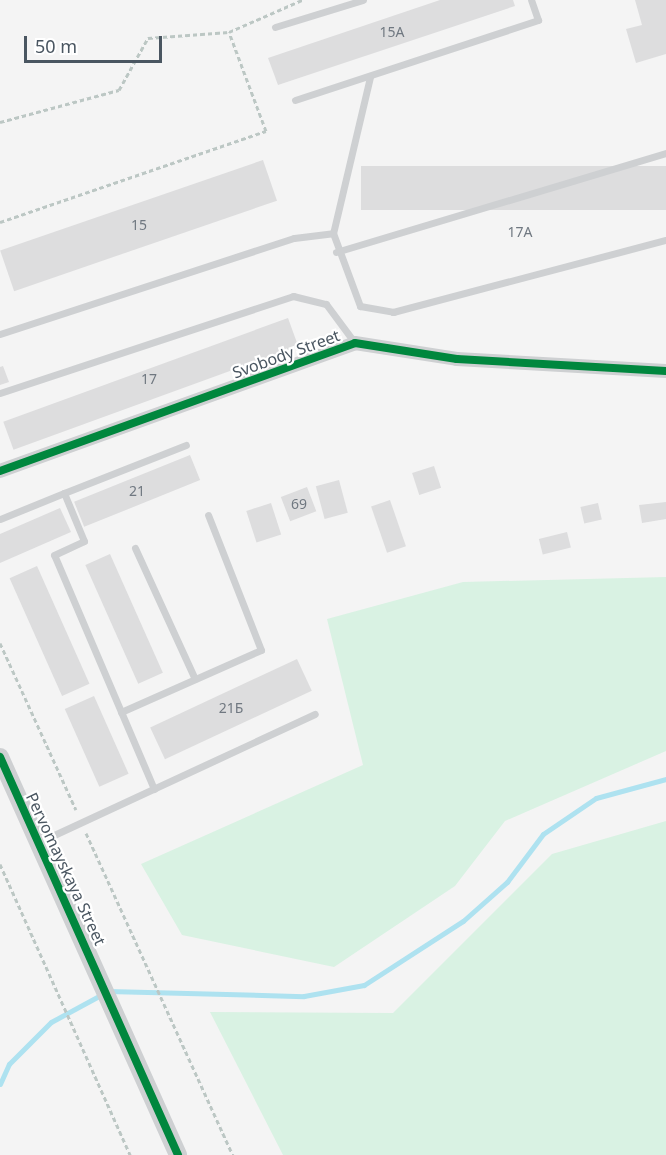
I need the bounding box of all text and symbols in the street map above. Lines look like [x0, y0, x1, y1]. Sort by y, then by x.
scale bar [27, 24, 165, 62]
house number: 15А [380, 24, 404, 40]
text: 50 m [35, 34, 77, 58]
house number: 15 [131, 217, 147, 233]
house number: 17А [508, 224, 532, 240]
street label: Svobody Street [230, 326, 342, 382]
house number: 17 [141, 371, 157, 387]
house number: 21 [129, 483, 145, 499]
house number: 69 [291, 496, 307, 512]
house number: 21Б [219, 700, 243, 716]
street label: Pervomayskaya Street [22, 790, 110, 948]

